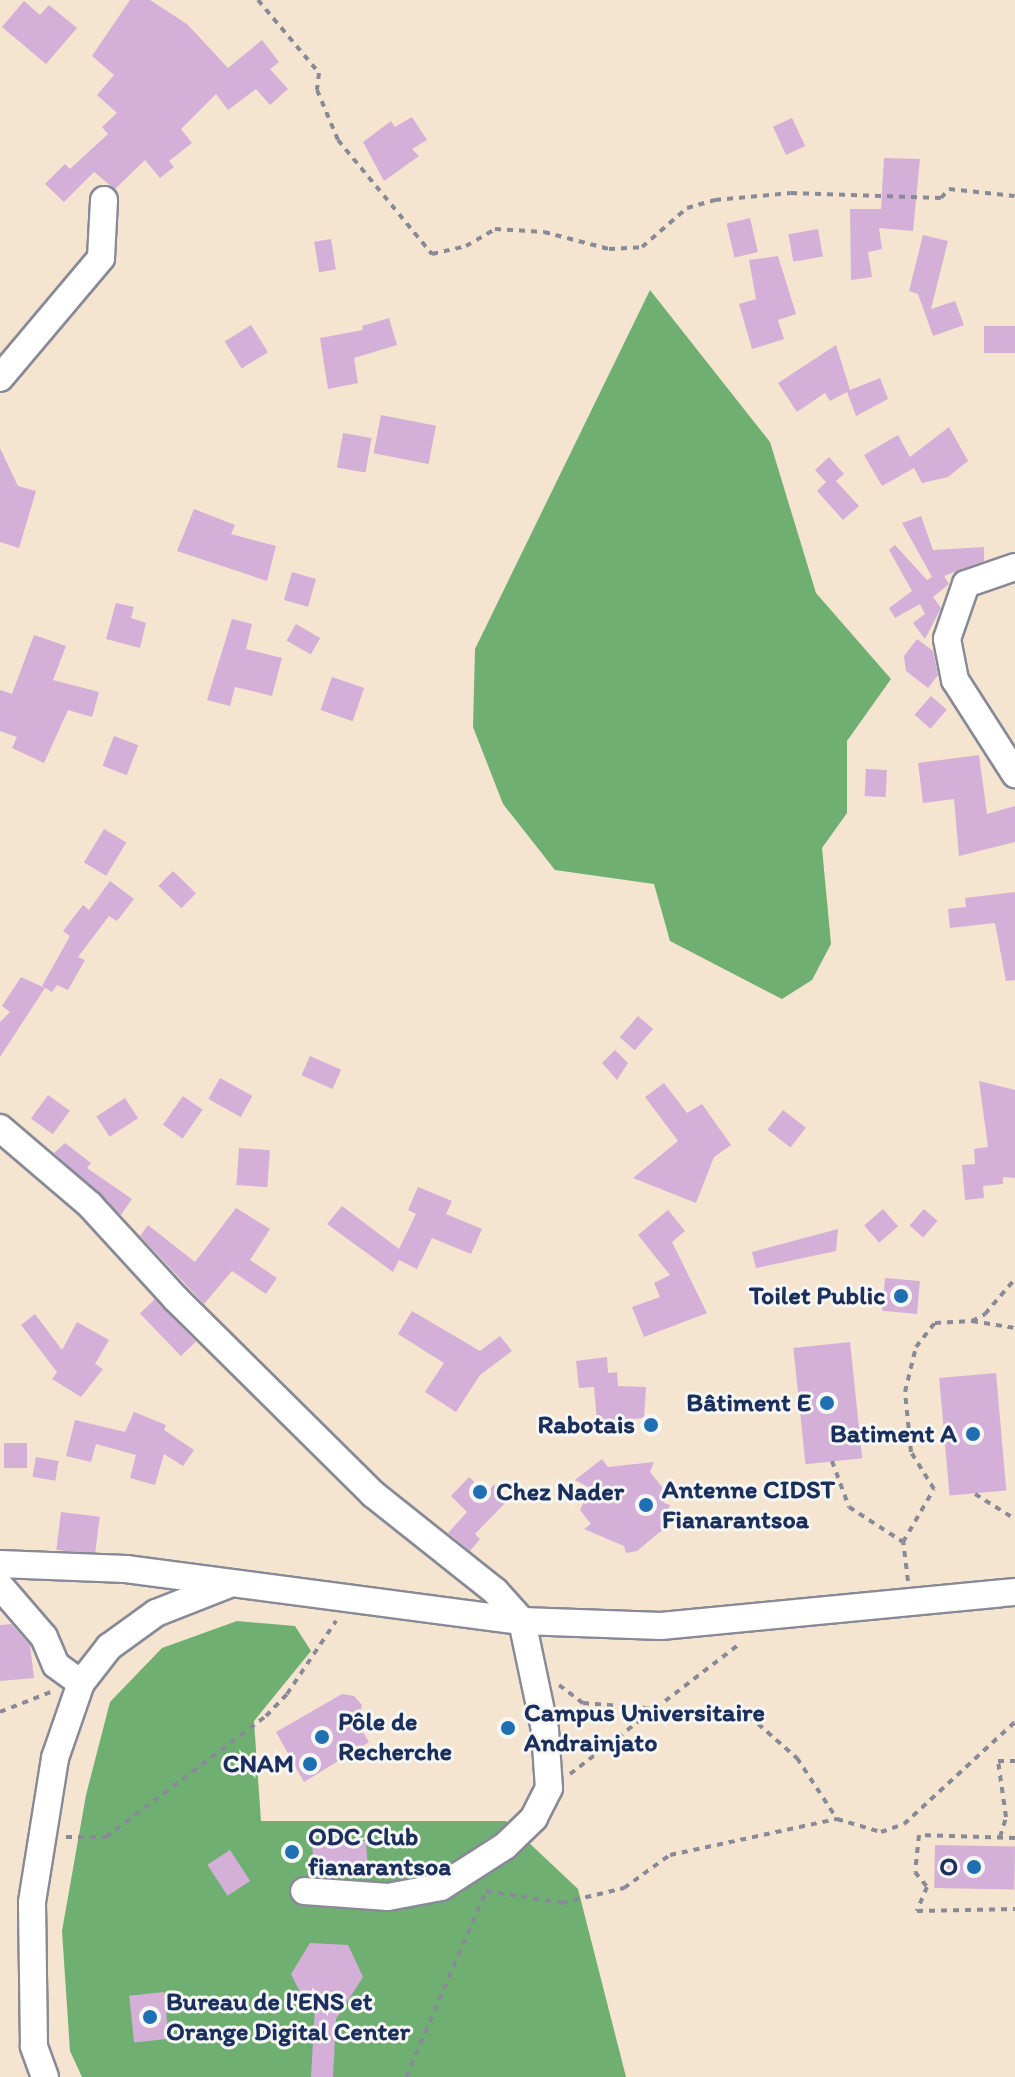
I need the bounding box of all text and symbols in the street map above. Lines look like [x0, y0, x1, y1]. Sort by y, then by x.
place label: Toilet Public [749, 1280, 885, 1312]
marker: Toilet Public [892, 1287, 910, 1305]
place label: Bâtiment E [686, 1387, 811, 1419]
marker: Bâtiment E [818, 1394, 836, 1412]
place label: Rabotais [537, 1409, 635, 1441]
marker: Rabotais [642, 1416, 660, 1434]
place label: Batiment A [830, 1418, 957, 1450]
marker: Batiment A [964, 1425, 982, 1443]
place label: Antenne CIDST Fianarantsoa [662, 1474, 835, 1536]
place label: Chez Nader [496, 1476, 624, 1508]
marker: Chez Nader [471, 1483, 489, 1501]
marker: Antenne CIDST Fianarantsoa [637, 1496, 655, 1514]
place label: Campus Universitaire Andrainjato [524, 1697, 765, 1758]
place label: Pôle de Recherche [338, 1706, 452, 1768]
marker: Campus Universitaire Andrainjato [499, 1719, 517, 1737]
marker: Pôle de Recherche [313, 1728, 331, 1746]
place label: CNAM [223, 1748, 294, 1780]
marker: CNAM [301, 1755, 319, 1773]
place label: ODC Club fianarantsoa [308, 1821, 451, 1882]
marker: ODC Club fianarantsoa [283, 1843, 301, 1861]
place label: O [939, 1851, 958, 1883]
marker: O [965, 1858, 983, 1876]
place label: Bureau de l'ENS et Orange Digital Center [166, 1986, 411, 2048]
marker: Bureau de l'ENS et Orange Digital Center [141, 2008, 159, 2026]

